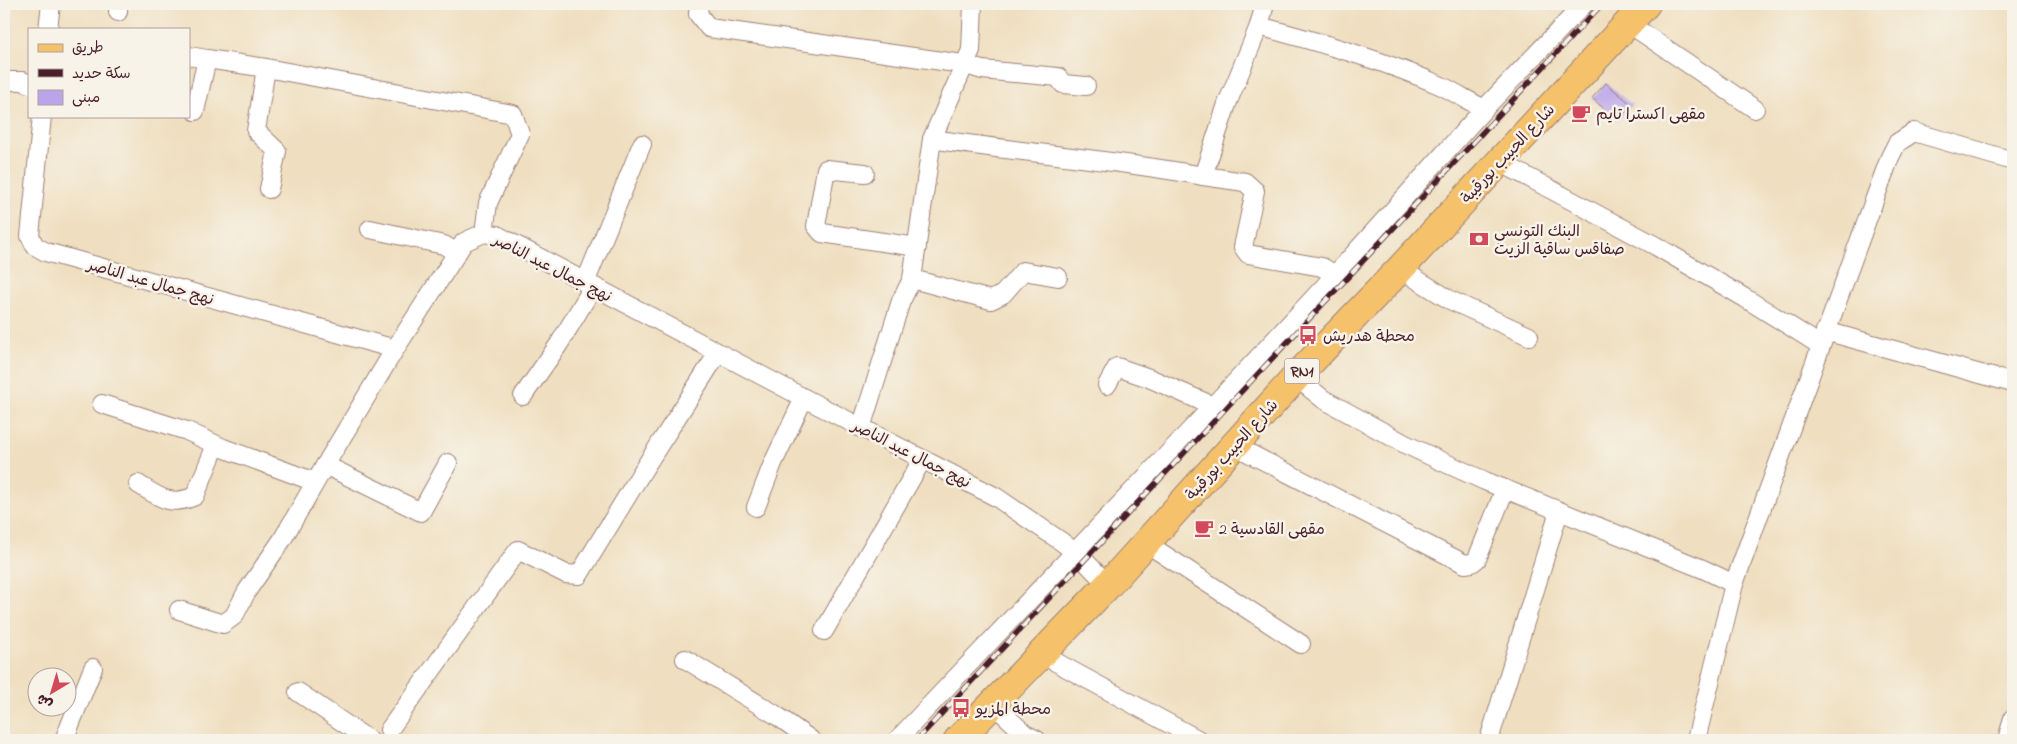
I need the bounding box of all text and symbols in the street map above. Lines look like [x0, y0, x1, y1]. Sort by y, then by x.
legend [28, 28, 190, 118]
text: طريق [72, 37, 104, 59]
text: سكة حديد [72, 63, 131, 85]
text: مبنى [72, 87, 100, 109]
street label: شارع الحبيب بورقيبة [1456, 99, 1561, 210]
cafe icon: مقهى اكسترا تايم [1570, 102, 1592, 124]
place label: مقهى اكسترا تايم [1596, 103, 1706, 127]
place label: البنك التونسي صفاقس ساقية الزيت [1494, 220, 1625, 262]
street label: نهج جمال عبد الناصر [487, 228, 616, 309]
bank icon: البنك التونسي صفاقس ساقية الزيت [1468, 228, 1490, 250]
street label: نهج جمال عبد الناصر [82, 253, 217, 312]
bus stop icon: محطة هدريش [1297, 324, 1319, 346]
place label: محطة هدريش [1323, 325, 1415, 349]
road number: RN1 [1284, 358, 1320, 384]
street label: شارع الحبيب بورقيبة [1180, 394, 1285, 506]
street label: نهج جمال عبد الناصر [846, 414, 975, 495]
cafe icon: مقهى القادسية 2 [1193, 517, 1215, 539]
place label: مقهى القادسية 2 [1219, 518, 1325, 542]
north arrow [28, 666, 78, 716]
text: ش [32, 688, 57, 714]
bus stop icon: محطة المزيو [950, 697, 972, 719]
place label: محطة المزيو [974, 698, 1051, 722]

